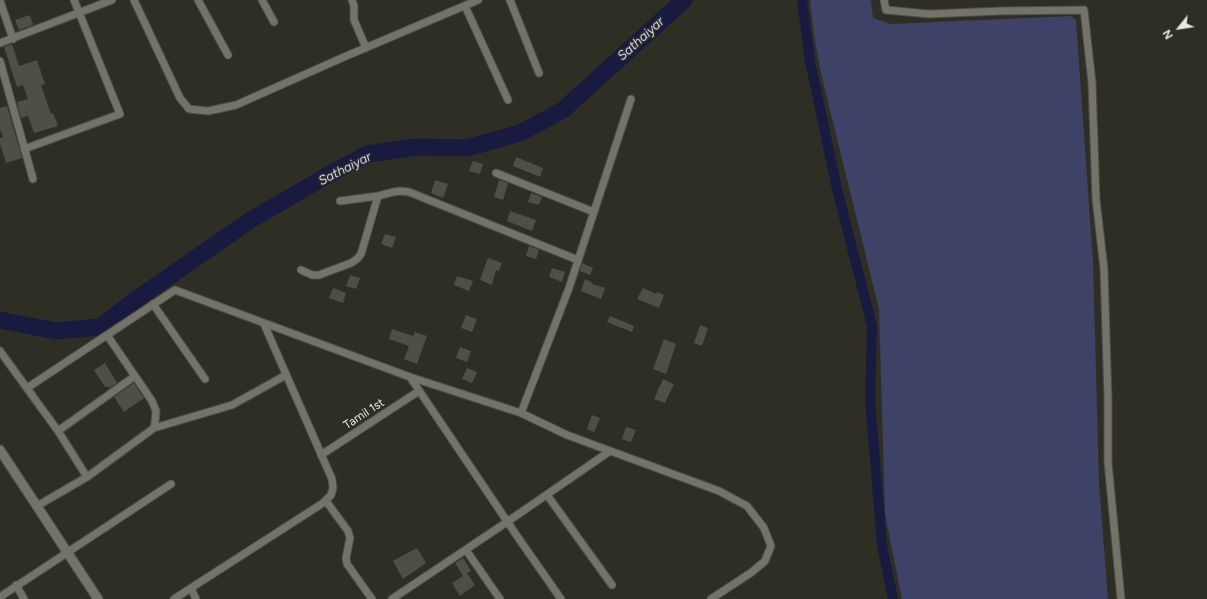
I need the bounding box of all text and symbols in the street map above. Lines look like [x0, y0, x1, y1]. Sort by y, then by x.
north arrow [1159, 8, 1199, 48]
water label: Sathaiyar [614, 14, 668, 64]
text: N [1160, 27, 1176, 41]
water label: Sathaiyar [316, 149, 374, 189]
street label: Tamil 1st [341, 396, 387, 432]

